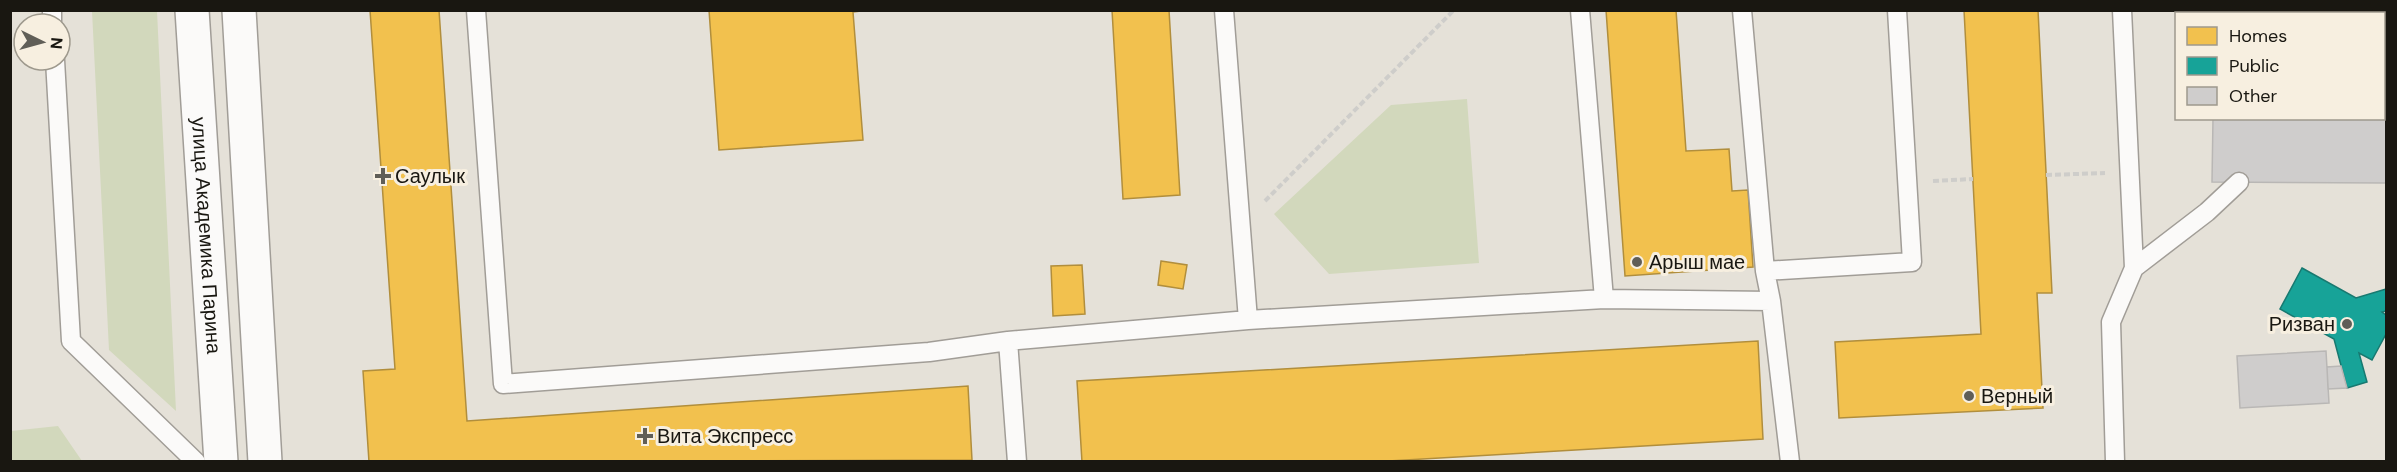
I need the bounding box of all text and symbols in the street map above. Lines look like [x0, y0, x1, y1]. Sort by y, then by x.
north arrow [12, 12, 72, 72]
legend [2175, 12, 2385, 120]
text: Homes [2229, 24, 2287, 48]
text: N [45, 37, 67, 50]
text: Public [2229, 54, 2280, 78]
text: Other [2229, 84, 2278, 108]
street label: улица Академика Парина [186, 116, 227, 356]
place label: Саулык [395, 163, 465, 189]
marker: Саулык [376, 169, 390, 183]
place label: Арыш мае [1649, 249, 1745, 275]
marker: Арыш мае [1630, 255, 1644, 269]
place label: Ризван [2269, 311, 2335, 337]
marker: Ризван [2340, 317, 2354, 331]
place label: Верный [1981, 383, 2053, 409]
marker: Верный [1962, 389, 1976, 403]
place label: Вита Экспресс [657, 423, 793, 449]
marker: Вита Экспресс [638, 429, 652, 443]

